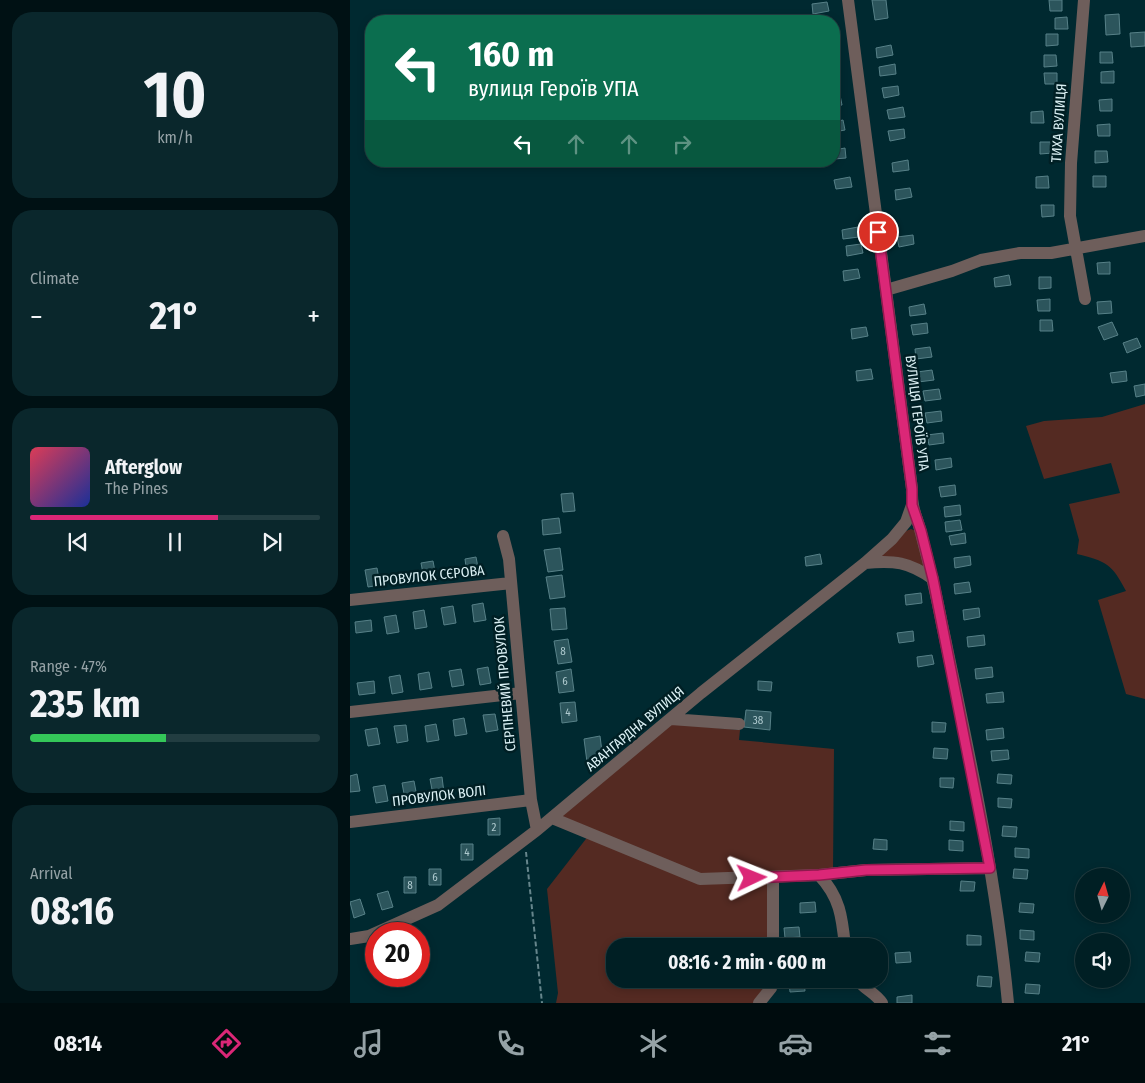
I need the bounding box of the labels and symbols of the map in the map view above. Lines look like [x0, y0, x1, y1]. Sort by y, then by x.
street label: ТИХА ВУЛИЦЯ [1048, 83, 1070, 163]
pin [857, 211, 899, 253]
street label: ВУЛИЦЯ ГЕРОЇВ УПА [901, 354, 933, 472]
street label: ПРОВУЛОК СЄРОВА [373, 562, 486, 590]
street label: СЕРПНЕВИЙ ПРОВУЛОК [491, 615, 519, 752]
house number: 8 [560, 645, 566, 658]
house number: 6 [562, 675, 568, 688]
street label: АВАНГАРДНА ВУЛИЦЯ [582, 683, 688, 775]
house number: 4 [565, 706, 571, 719]
house number: 38 [753, 714, 764, 727]
street label: ПРОВУЛОК ВОЛІ [391, 782, 487, 810]
house number: 2 [492, 821, 497, 834]
house number: 4 [464, 846, 470, 859]
position arrow [725, 851, 777, 903]
north arrow [1075, 868, 1130, 922]
house number: 6 [432, 871, 438, 884]
house number: 8 [407, 879, 413, 892]
speed limit sign: 20 [365, 922, 430, 987]

